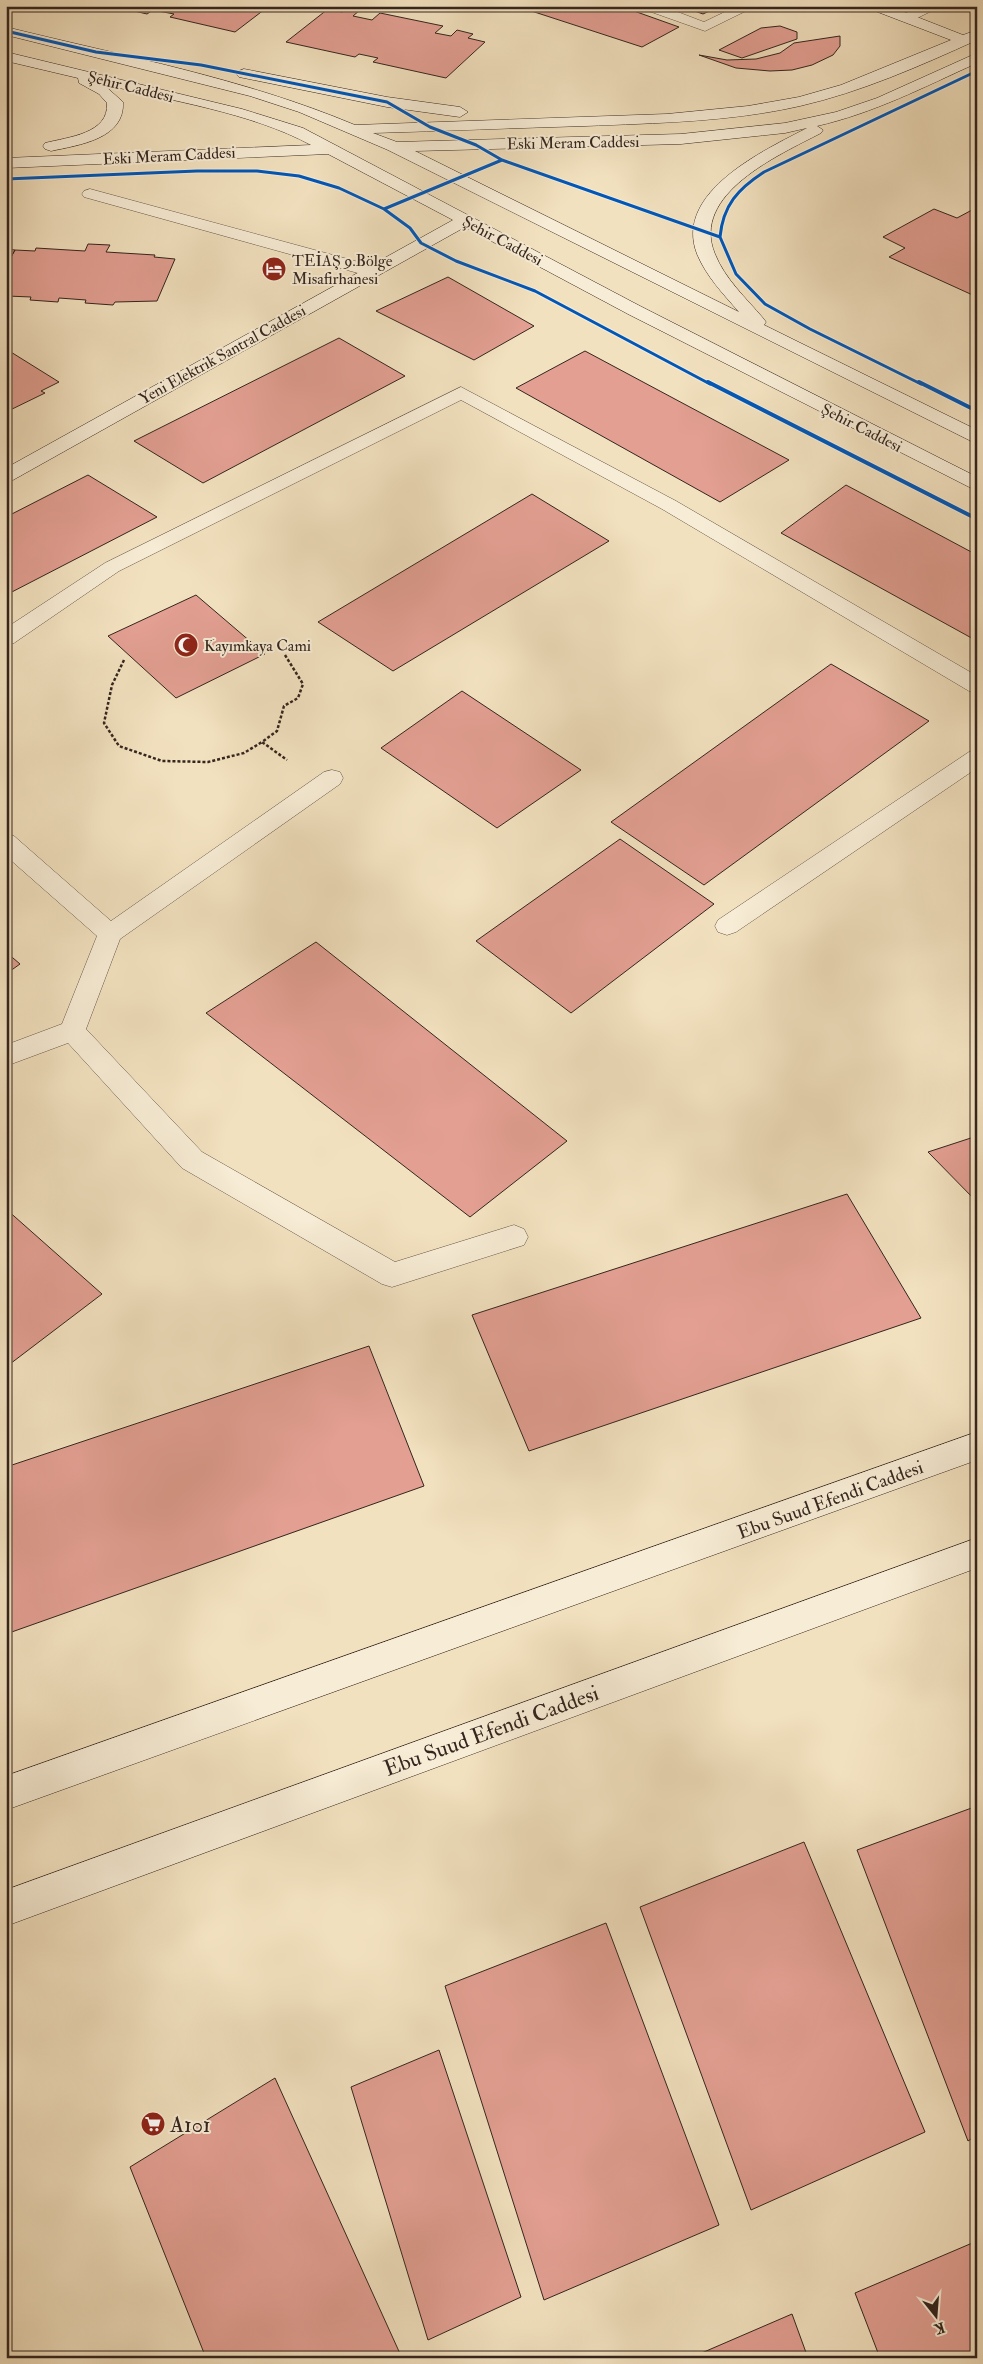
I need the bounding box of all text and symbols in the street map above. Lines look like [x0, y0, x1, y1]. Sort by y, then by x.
street label: Şehir Caddesi [86, 67, 176, 107]
street label: Eski Meram Caddesi [506, 132, 640, 154]
street label: Eski Meram Caddesi [102, 143, 236, 169]
street label: Şehir Caddesi [459, 211, 546, 270]
place label: TEİAŞ 9.Bölge Misafirhanesi [292, 251, 393, 289]
hotel icon: TEİAŞ 9.Bölge Misafirhanesi [261, 256, 287, 282]
street label: Yeni Elektrik Santral Caddesi [136, 301, 309, 409]
street label: Şehir Caddesi [818, 399, 905, 457]
mosque icon: Kayımkaya Cami [173, 632, 199, 658]
place label: Kayımkaya Cami [204, 636, 311, 656]
street label: Ebu Suud Efendi Caddesi [734, 1455, 927, 1545]
street label: Ebu Suud Efendi Caddesi [380, 1679, 603, 1783]
supermarket icon: A101 [140, 2111, 166, 2137]
place label: A101 [169, 2111, 211, 2139]
north arrow [910, 2292, 960, 2342]
text: K [931, 2318, 947, 2338]

